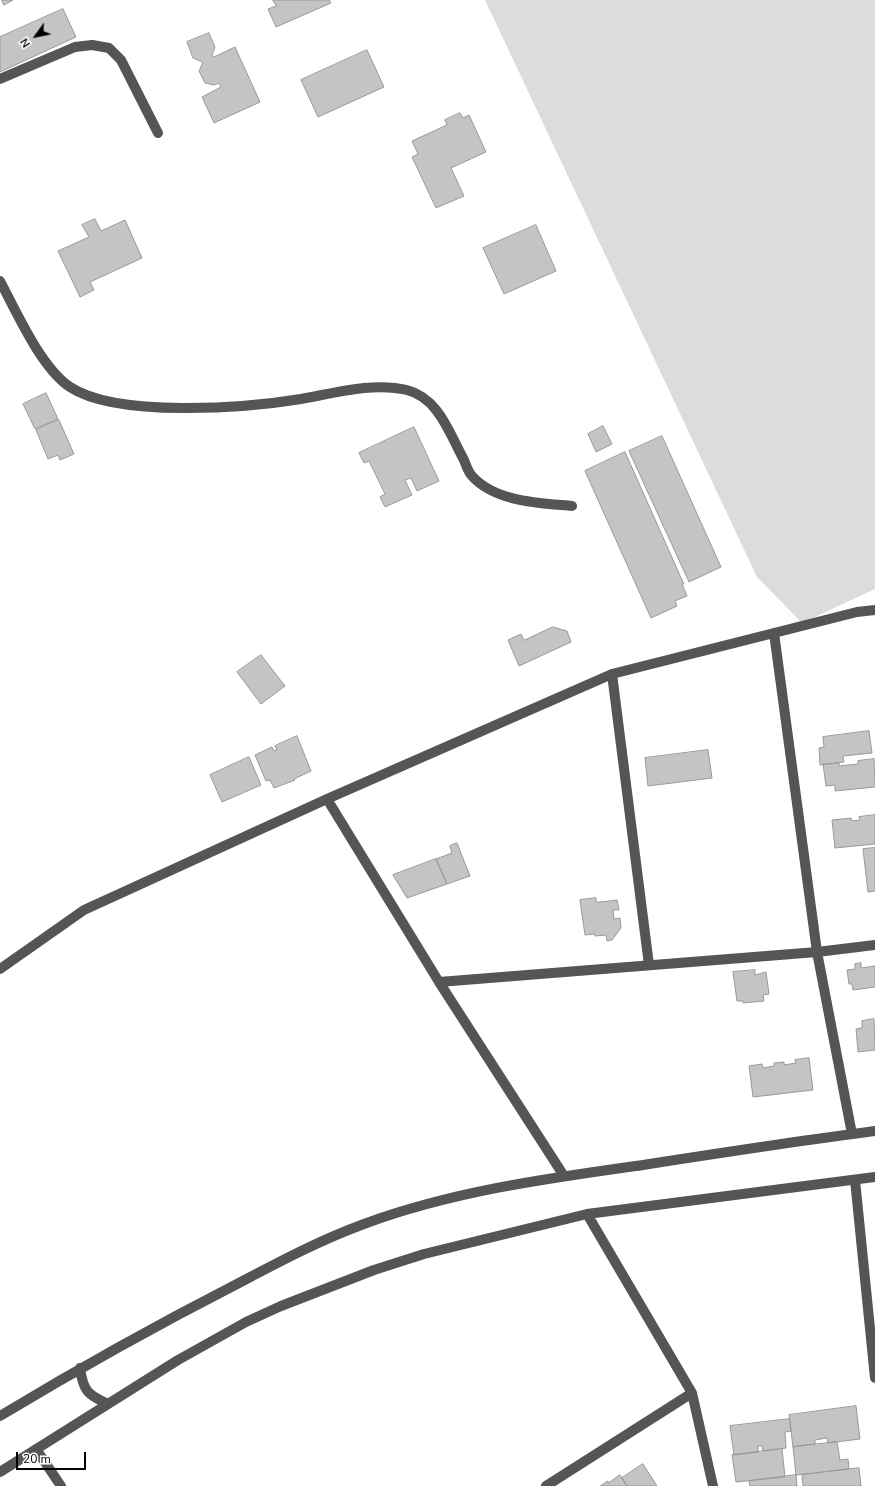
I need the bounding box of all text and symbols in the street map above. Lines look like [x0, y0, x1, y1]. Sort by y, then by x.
north arrow [16, 16, 56, 56]
text: N [17, 35, 34, 50]
scale bar [18, 1444, 88, 1470]
text: 20 m [23, 1451, 51, 1467]

